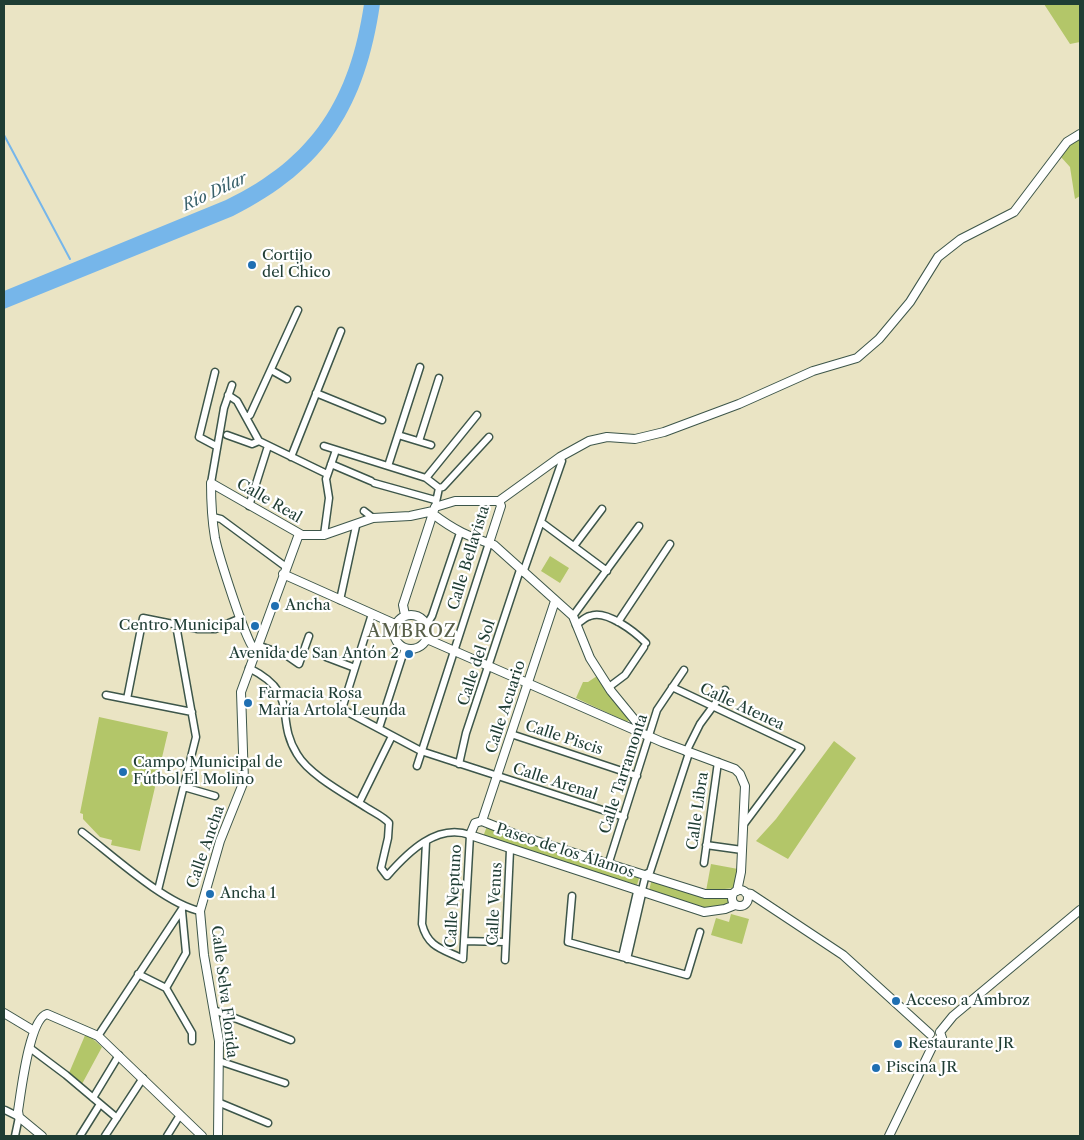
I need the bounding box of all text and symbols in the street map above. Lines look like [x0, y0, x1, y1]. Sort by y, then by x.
water label: Río Dílar [180, 169, 250, 215]
place label: Cortijo del Chico [262, 247, 331, 282]
marker: Cortijo del Chico [246, 259, 258, 271]
street label: Calle Real [233, 475, 305, 527]
street label: Calle Bellavista [445, 504, 493, 612]
place label: Ancha [285, 597, 331, 615]
marker: Ancha [269, 600, 281, 612]
place label: Centro Municipal [119, 617, 245, 635]
street label: Calle del Sol [455, 618, 499, 708]
marker: Centro Municipal [249, 620, 261, 632]
district label: AMBROZ [366, 621, 458, 643]
place label: Avenida de San Antón 2 [229, 645, 399, 663]
marker: Avenida de San Antón 2 [403, 648, 415, 660]
street label: Calle Acuario [482, 658, 530, 756]
street label: Calle Atenea [697, 680, 787, 734]
place label: Farmacia Rosa María Artola Leunda [258, 685, 406, 720]
marker: Farmacia Rosa María Artola Leunda [242, 697, 254, 709]
street label: Calle Tarramonta [596, 712, 652, 836]
street label: Calle Piscis [523, 717, 605, 759]
place label: Campo Municipal de Fútbol El Molino [133, 754, 283, 789]
street label: Calle Arenal [510, 760, 600, 804]
marker: Campo Municipal de Fútbol El Molino [117, 766, 129, 778]
street label: Calle Libra [684, 771, 712, 851]
street label: Calle Ancha [183, 803, 229, 891]
street label: Paseo de los Álamos [493, 820, 637, 882]
street label: Calle Neptuno [442, 844, 466, 948]
street label: Calle Venus [484, 862, 506, 946]
place label: Ancha 1 [220, 885, 276, 903]
marker: Ancha 1 [204, 888, 216, 900]
street label: Calle Selva Florida [207, 925, 241, 1059]
place label: Acceso a Ambroz [906, 992, 1030, 1010]
marker: Acceso a Ambroz [890, 995, 902, 1007]
place label: Restaurante JR [908, 1035, 1014, 1053]
marker: Restaurante JR [892, 1038, 904, 1050]
place label: Piscina JR [886, 1059, 957, 1077]
marker: Piscina JR [870, 1062, 882, 1074]

